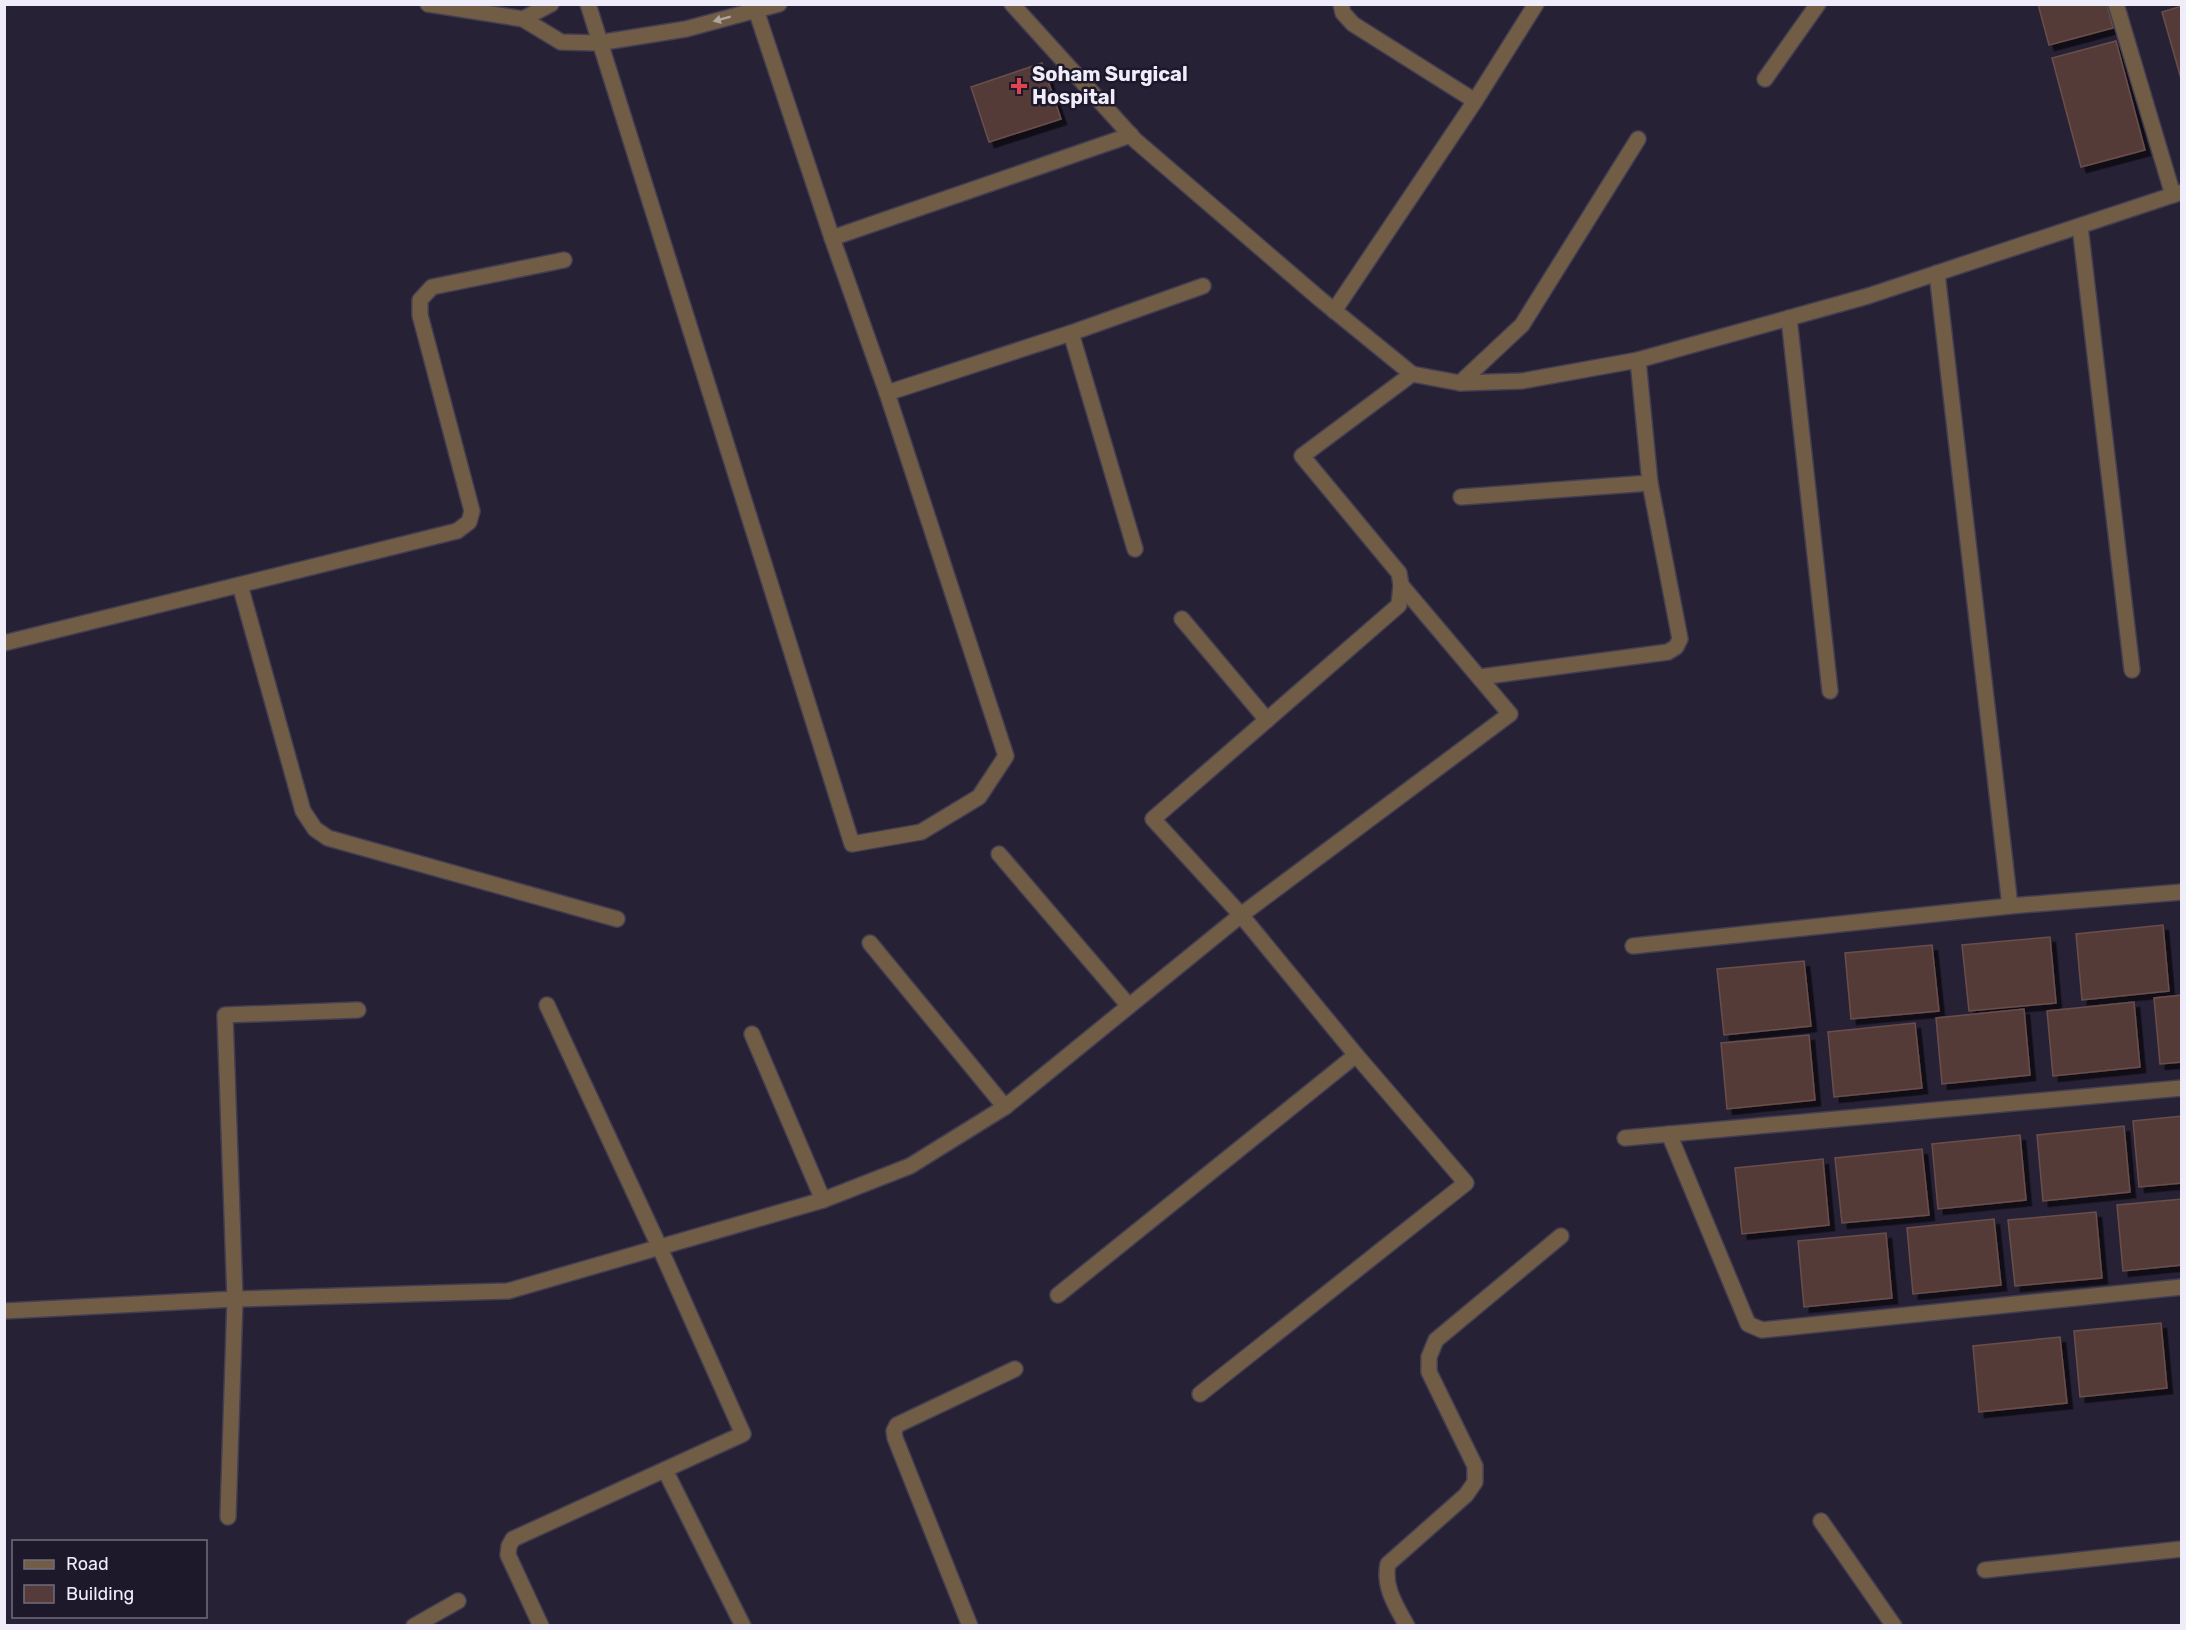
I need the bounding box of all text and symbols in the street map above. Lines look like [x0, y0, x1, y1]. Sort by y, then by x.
one-way arrow [713, 15, 732, 25]
place label: Soham Surgical Hospital [1032, 62, 1188, 109]
marker: Soham Surgical Hospital [1010, 77, 1028, 95]
legend [12, 1540, 207, 1618]
text: Road [66, 1553, 109, 1575]
text: Building [66, 1583, 134, 1605]

